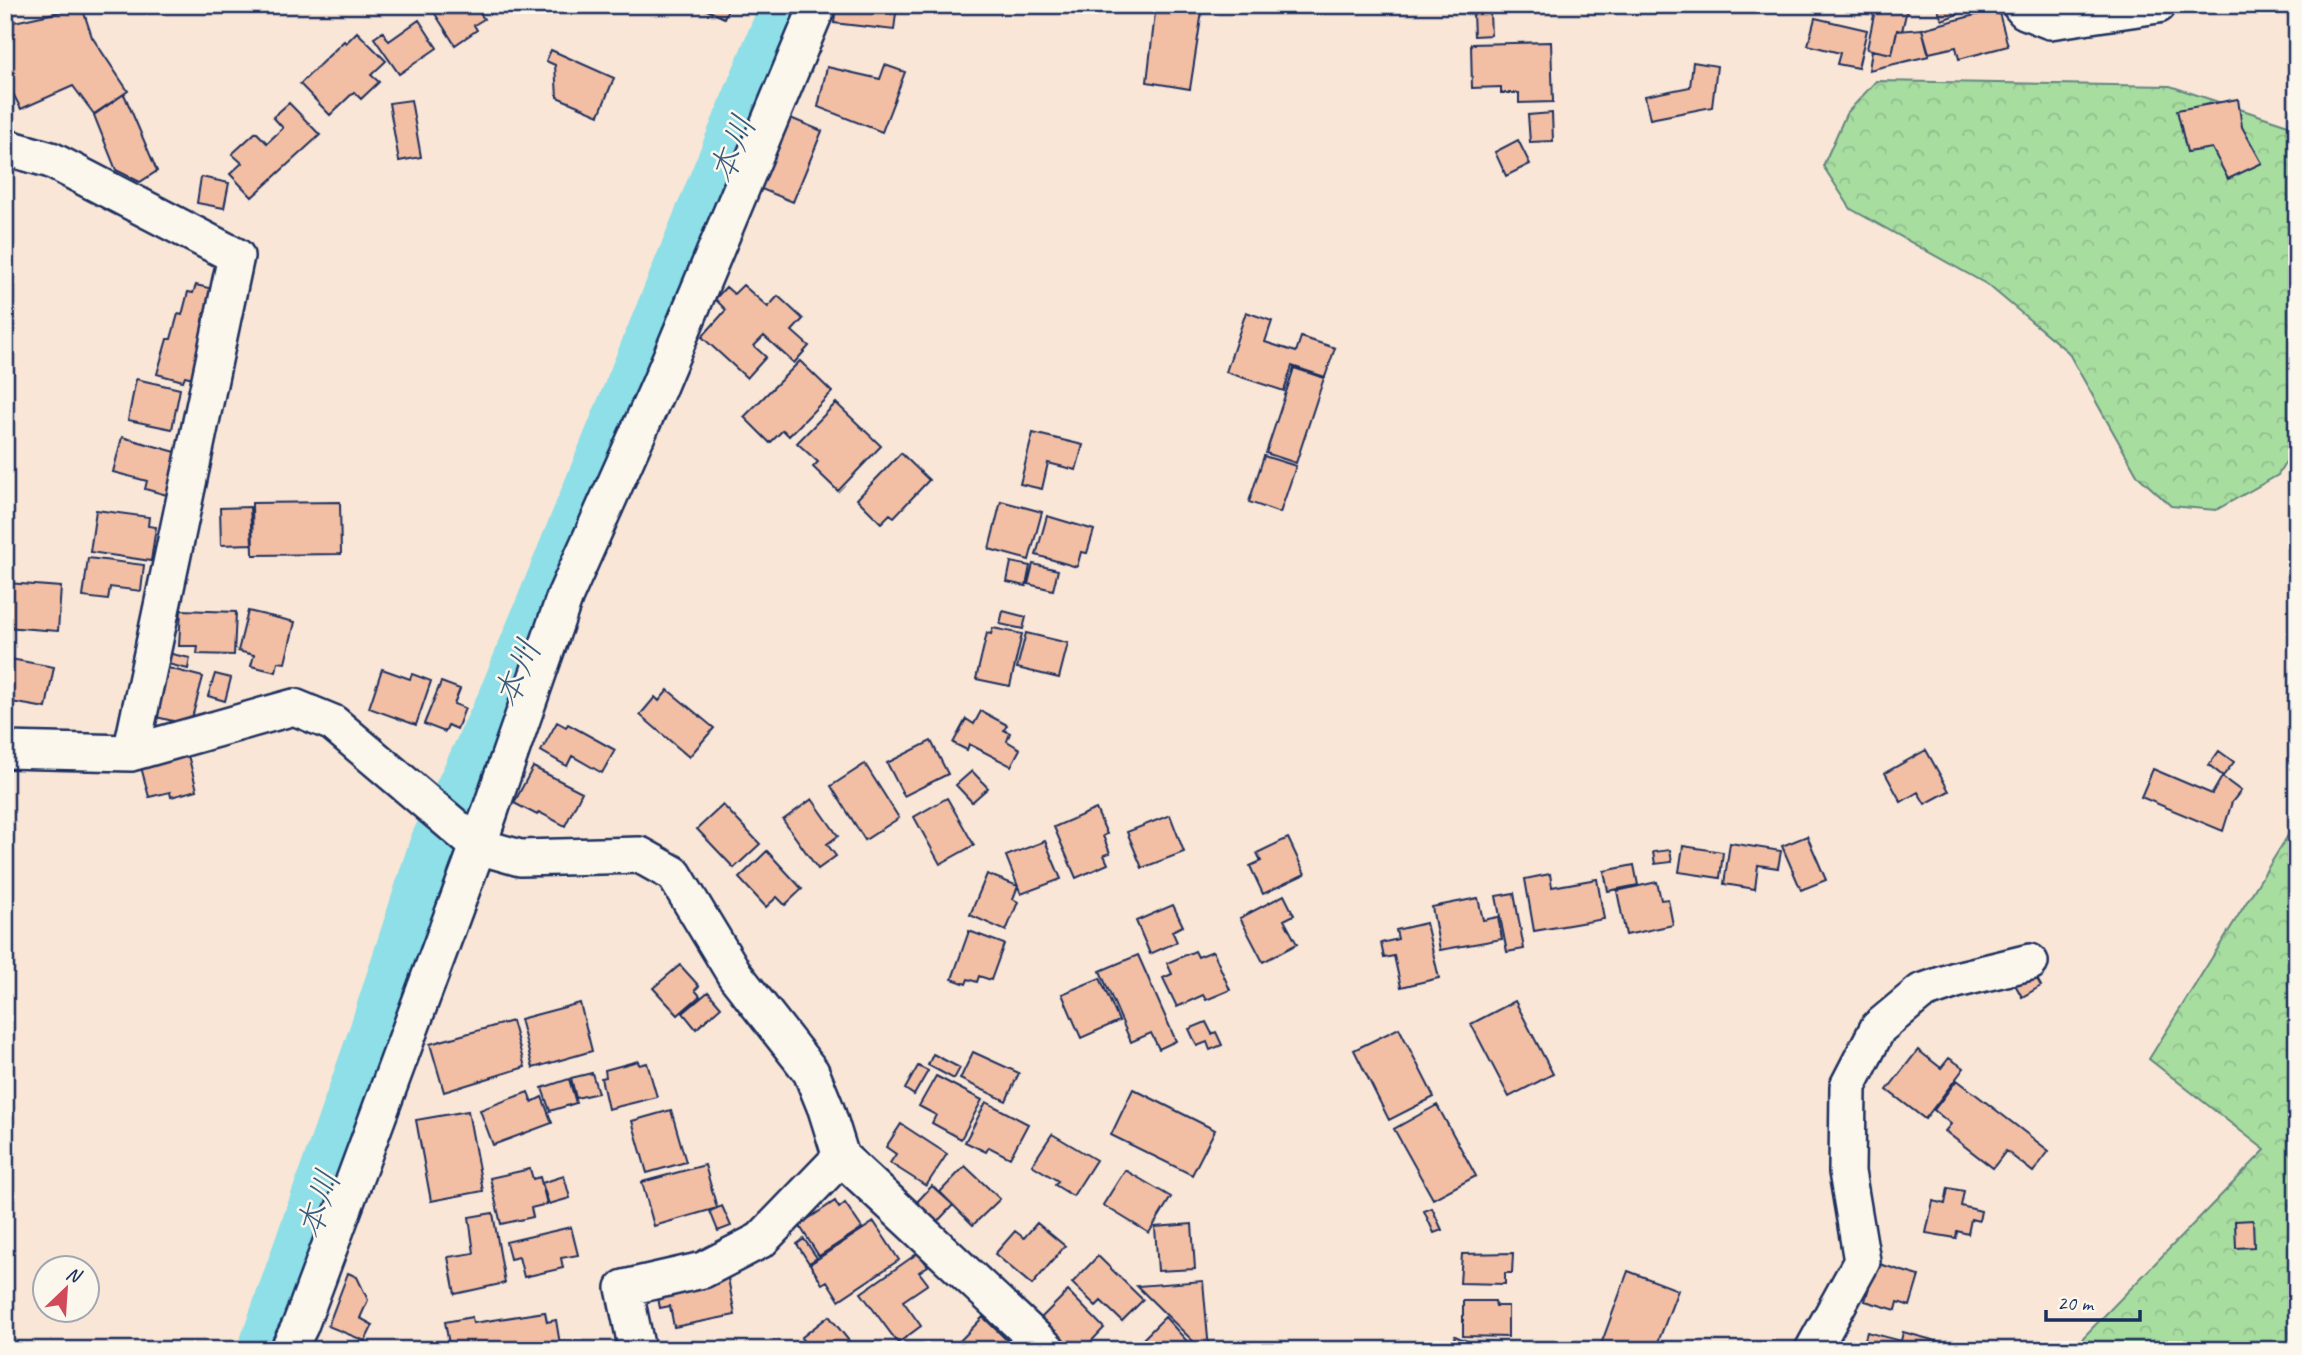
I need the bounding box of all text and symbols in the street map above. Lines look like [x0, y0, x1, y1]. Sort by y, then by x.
water label: 本川 [698, 108, 766, 190]
water label: 本川 [483, 632, 552, 714]
water label: 本川 [286, 1164, 351, 1245]
north arrow [32, 1254, 102, 1324]
text: N [62, 1261, 86, 1289]
scale bar [2046, 1278, 2141, 1322]
text: 20 m [2057, 1290, 2095, 1316]

